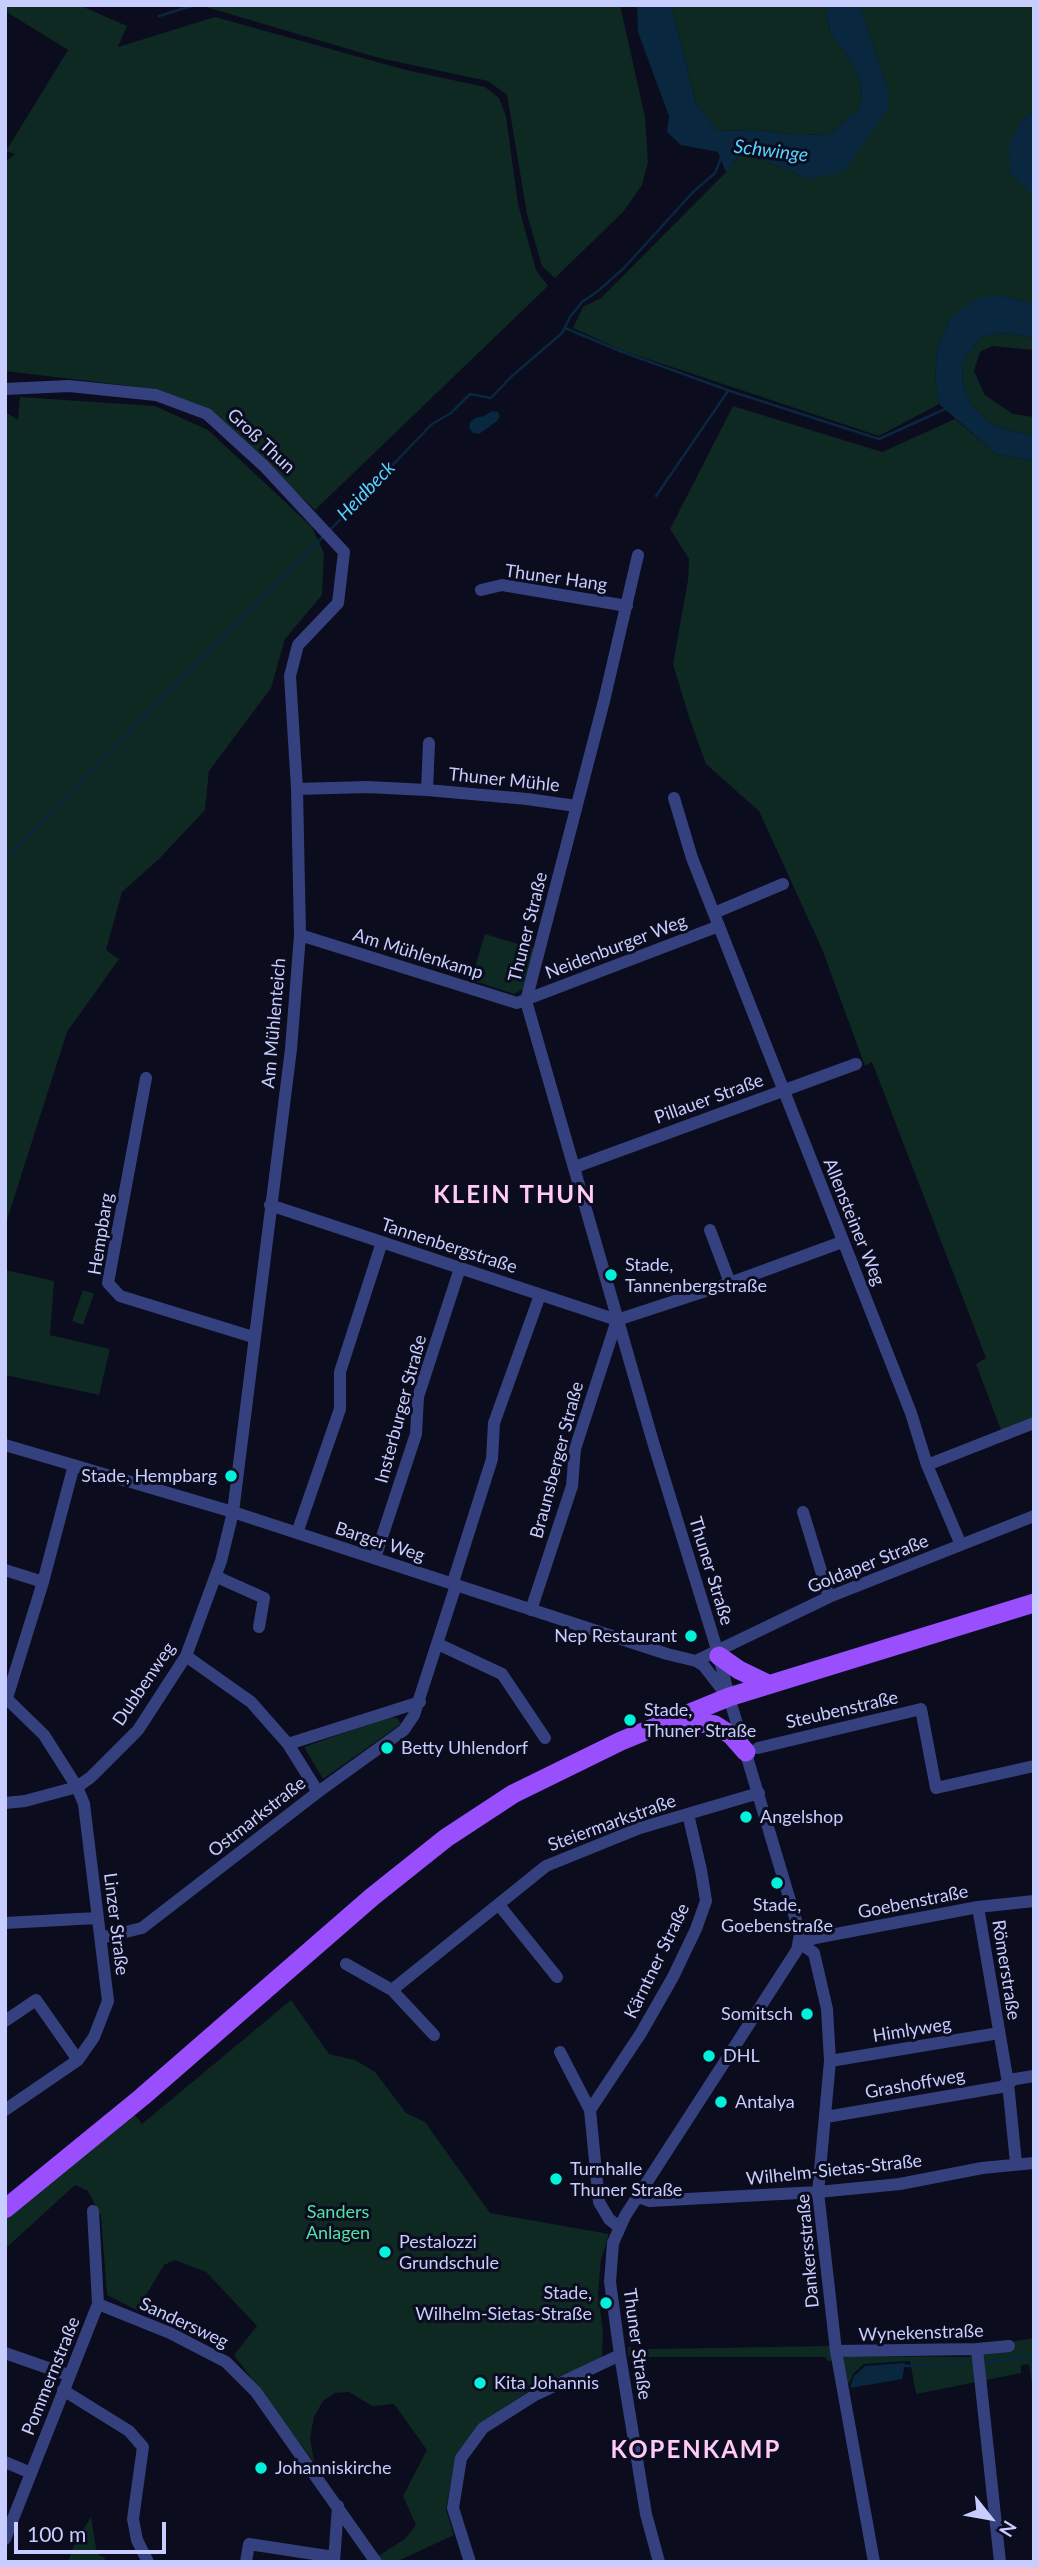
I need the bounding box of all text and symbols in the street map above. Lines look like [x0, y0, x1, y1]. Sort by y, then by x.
water label: Schwinge [733, 135, 809, 167]
street label: Groß Thun [223, 404, 299, 478]
water label: Heidbeck [332, 457, 400, 525]
street label: Thuner Hang [503, 560, 609, 596]
street label: Thuner Mühle [447, 763, 561, 797]
street label: Thuner Straße [504, 870, 552, 984]
street label: Neidenburger Weg [542, 910, 690, 984]
street label: Am Mühlenkamp [350, 924, 486, 984]
street label: Am Mühlenteich [258, 957, 290, 1089]
street label: Pillauer Straße [652, 1069, 766, 1129]
street label: Allensteiner Weg [819, 1155, 889, 1289]
district label: KLEIN THUN [435, 1181, 595, 1209]
street label: Hempbarg [84, 1192, 118, 1276]
street label: Tannenbergstraße [378, 1214, 520, 1278]
place label: Stade, Tannenbergstraße [625, 1254, 767, 1296]
marker: Stade, Tannenbergstraße [603, 1267, 619, 1283]
street label: Insterburger Straße [371, 1332, 431, 1486]
street label: Braunsberger Straße [526, 1379, 588, 1541]
place label: Stade, Hempbarg [81, 1465, 217, 1487]
marker: Stade, Hempbarg [223, 1468, 239, 1484]
street label: Thuner Straße [684, 1514, 738, 1628]
street label: Barger Weg [332, 1517, 428, 1567]
street label: Goldaper Straße [804, 1530, 932, 1598]
place label: Nep Restaurant [554, 1625, 677, 1647]
marker: Nep Restaurant [683, 1628, 699, 1644]
street label: Dubbenweg [108, 1638, 180, 1730]
street label: Steubenstraße [784, 1687, 900, 1733]
place label: Stade, Thuner Straße [644, 1699, 756, 1742]
marker: Stade, Thuner Straße [622, 1712, 638, 1728]
place label: Betty Uhlendorf [401, 1737, 528, 1759]
marker: Betty Uhlendorf [379, 1740, 395, 1756]
street label: Ostmarkstraße [204, 1772, 310, 1862]
street label: Steiermarkstraße [545, 1790, 679, 1856]
place label: Angelshop [760, 1806, 843, 1828]
marker: Angelshop [738, 1809, 754, 1825]
street label: Linzer Straße [99, 1871, 133, 1977]
marker: Stade, Goebenstraße [769, 1875, 785, 1891]
street label: Goebenstraße [856, 1881, 970, 1923]
place label: Stade, Goebenstraße [721, 1894, 833, 1937]
street label: Kärntner Straße [620, 1900, 694, 2022]
street label: Römerstraße [987, 1918, 1025, 2022]
place label: Somitsch [721, 2003, 793, 2025]
marker: Somitsch [799, 2006, 815, 2022]
street label: Himlyweg [871, 2013, 953, 2047]
place label: DHL [723, 2045, 760, 2067]
marker: DHL [701, 2048, 717, 2064]
street label: Grashoffweg [863, 2065, 967, 2103]
place label: Antalya [735, 2091, 795, 2113]
marker: Antalya [713, 2094, 729, 2110]
street label: Wilhelm-Sietas-Straße [745, 2150, 923, 2190]
place label: Turnhalle Thuner Straße [570, 2158, 682, 2200]
marker: Turnhalle Thuner Straße [548, 2171, 564, 2187]
street label: Dankersstraße [792, 2193, 824, 2309]
park label: Sanders Anlagen [306, 2201, 370, 2244]
place label: Pestalozzi Grundschule [399, 2231, 499, 2274]
marker: Pestalozzi Grundschule [377, 2244, 393, 2260]
place label: Stade, Wilhelm-Sietas-Straße [415, 2282, 592, 2324]
street label: Thuner Straße [618, 2287, 656, 2401]
street label: Sandersweg [136, 2293, 232, 2353]
marker: Stade, Wilhelm-Sietas-Straße [598, 2295, 614, 2311]
street label: Pommernstraße [17, 2314, 85, 2438]
street label: Wynekenstraße [858, 2320, 984, 2346]
place label: Kita Johannis [494, 2372, 599, 2394]
marker: Kita Johannis [472, 2375, 488, 2391]
district label: KOPENKAMP [612, 2436, 780, 2464]
place label: Johanniskirche [275, 2457, 391, 2479]
marker: Johanniskirche [253, 2460, 269, 2476]
north arrow [955, 2483, 1025, 2553]
scale bar [18, 2508, 170, 2552]
text: N [995, 2517, 1022, 2541]
text: 100 m [27, 2521, 86, 2546]

